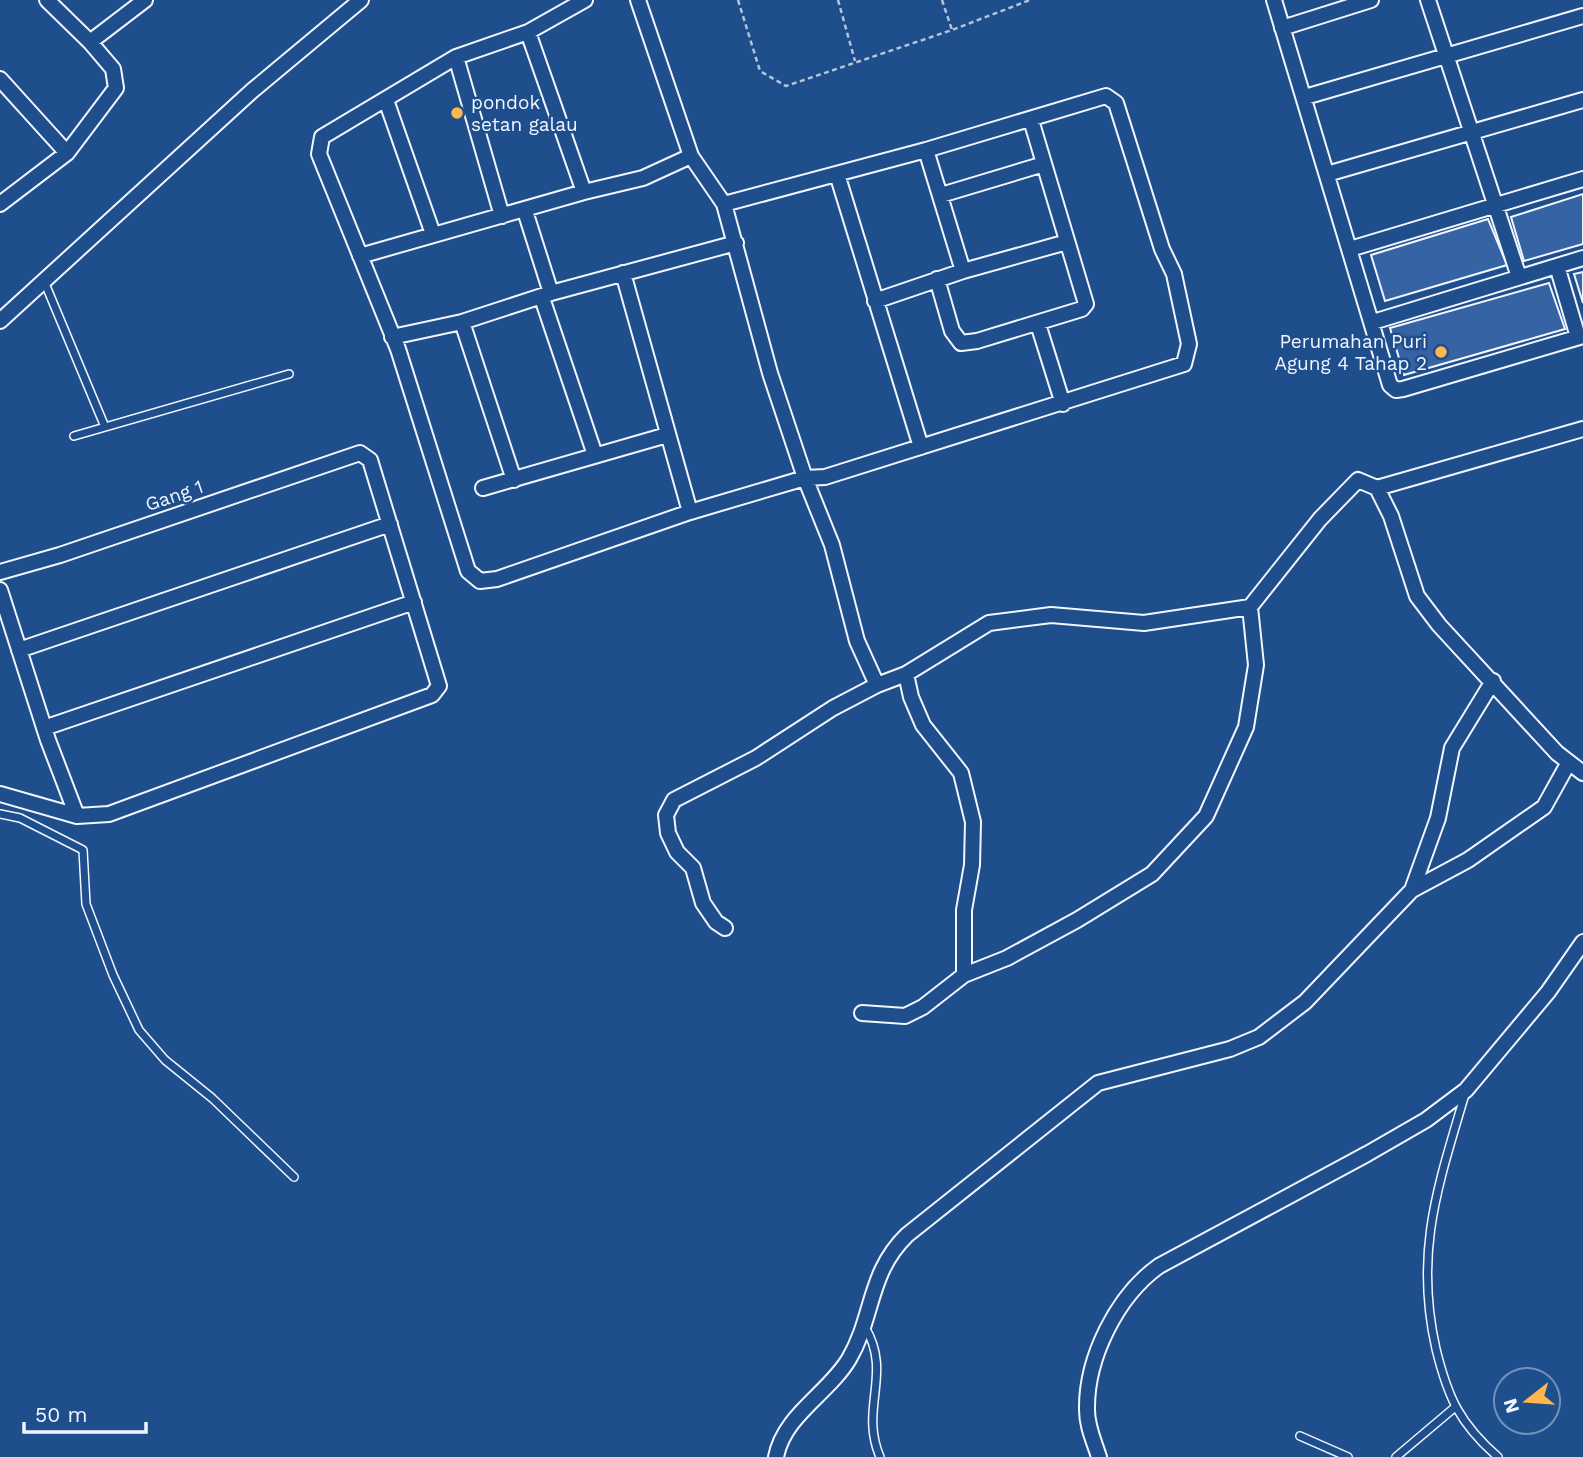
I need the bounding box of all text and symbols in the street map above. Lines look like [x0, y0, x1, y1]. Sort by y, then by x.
place label: pondok setan galau [471, 91, 578, 136]
marker: pondok setan galau [449, 105, 465, 121]
place label: Perumahan Puri Agung 4 Tahap 2 [1274, 330, 1427, 375]
marker: Perumahan Puri Agung 4 Tahap 2 [1433, 344, 1449, 360]
street label: Gang 1 [142, 475, 206, 516]
north arrow [1492, 1366, 1562, 1436]
scale bar [24, 1390, 147, 1434]
text: N [1498, 1396, 1524, 1416]
text: 50 m [35, 1402, 87, 1427]

